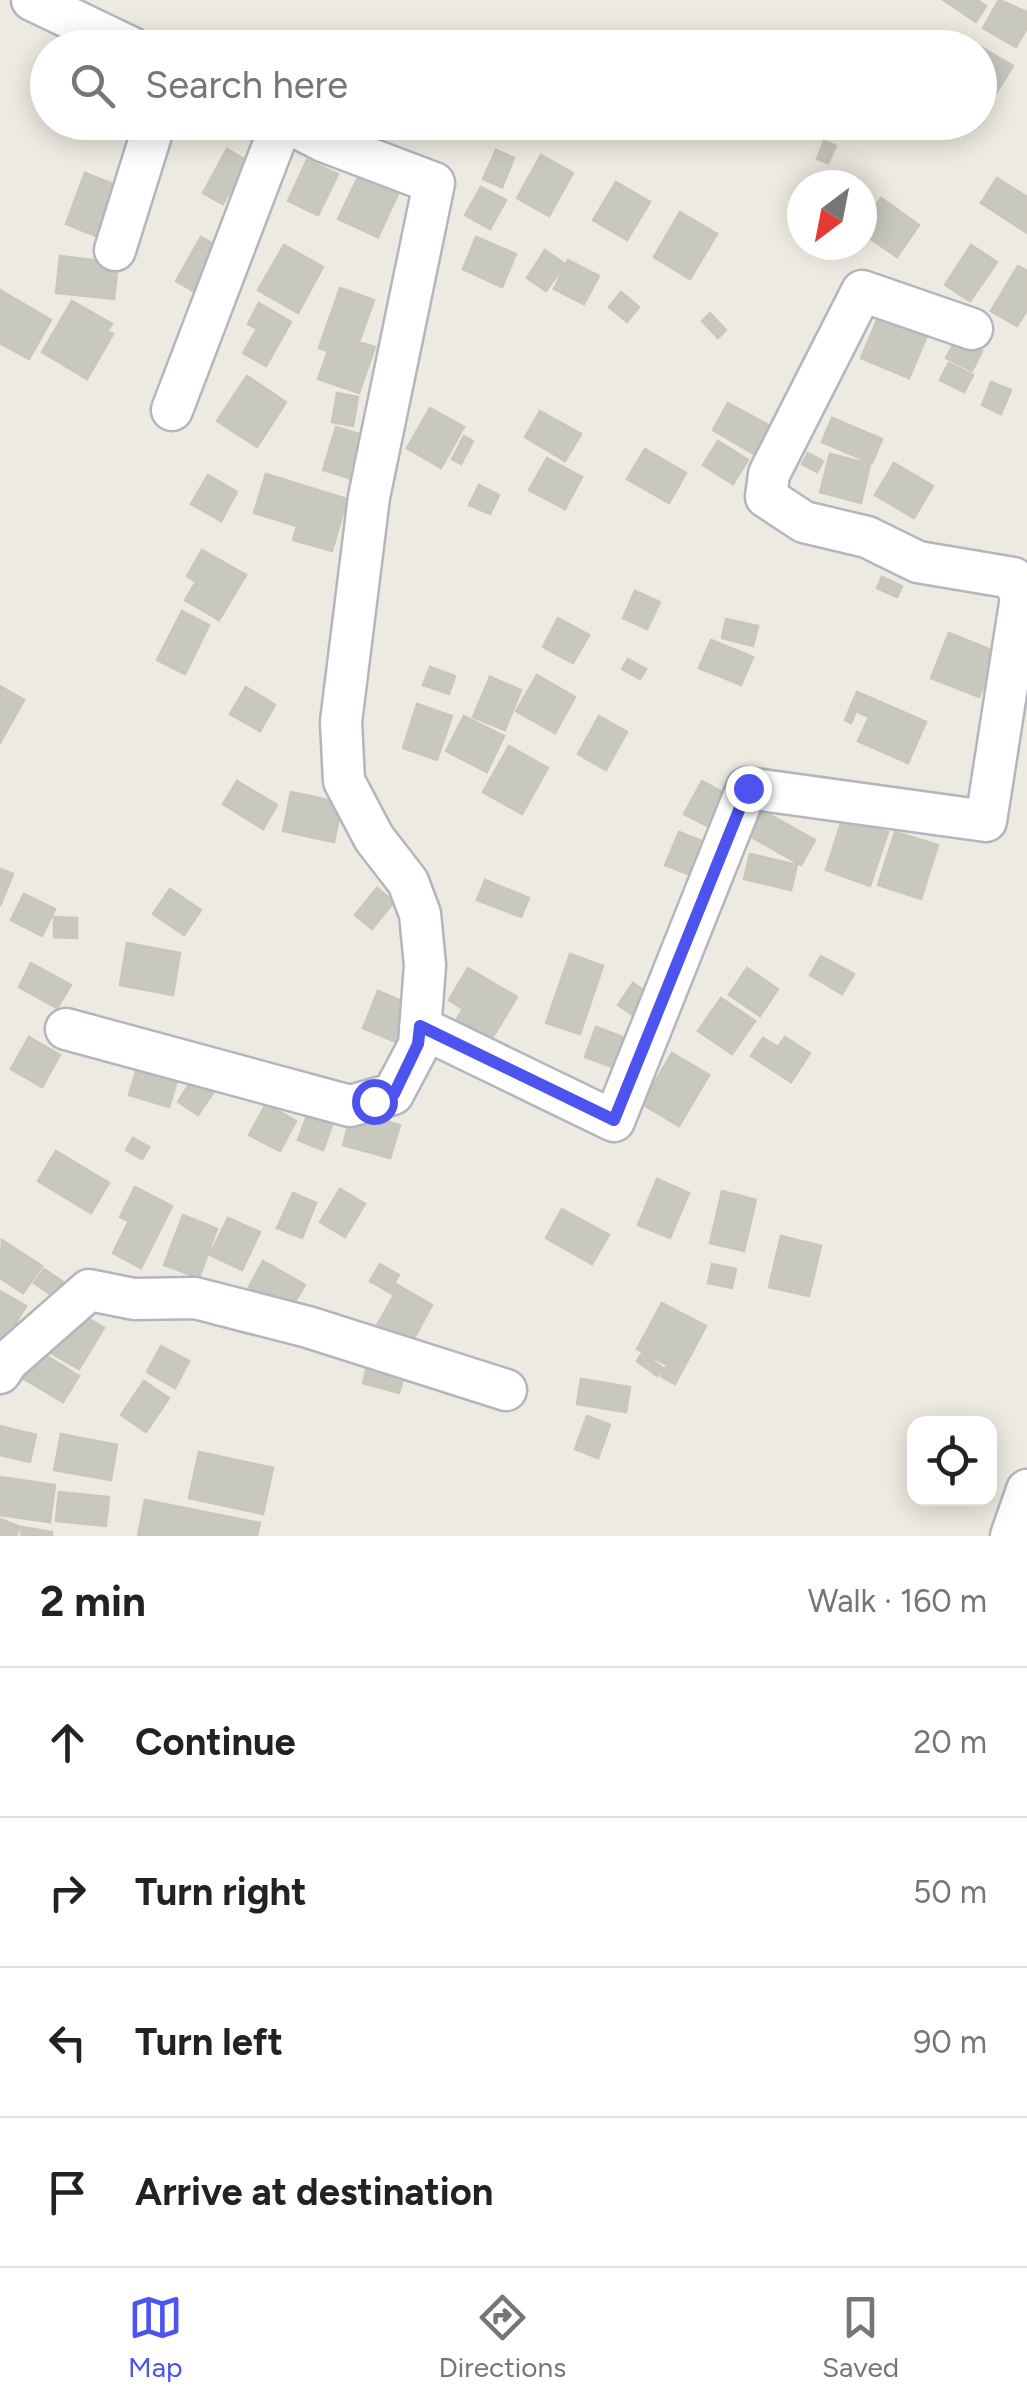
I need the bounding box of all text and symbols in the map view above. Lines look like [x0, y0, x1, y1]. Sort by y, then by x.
search box [30, 30, 997, 140]
icon: search [65, 58, 120, 113]
text: Search here [145, 62, 348, 108]
north arrow [787, 170, 877, 260]
route end [726, 766, 772, 812]
route start [352, 1079, 398, 1125]
map controls [907, 1416, 997, 1506]
button: locate [907, 1416, 997, 1506]
text: 2 min [40, 1576, 146, 1627]
text: Walk · 160 m [808, 1582, 987, 1620]
icon: ahead [40, 1715, 95, 1770]
text: Continue [135, 1719, 296, 1765]
text: 20 m [913, 1723, 987, 1761]
icon: right [40, 1865, 95, 1920]
text: Turn right [135, 1869, 307, 1915]
text: 50 m [913, 1873, 987, 1911]
icon: left [40, 2015, 95, 2070]
text: Turn left [135, 2019, 283, 2065]
text: 90 m [913, 2023, 987, 2061]
icon: arrive [40, 2165, 95, 2220]
text: Arrive at destination [135, 2169, 493, 2215]
tab: Map [128, 2290, 183, 2384]
tab: Directions [439, 2290, 566, 2384]
tab: Saved [822, 2290, 899, 2384]

